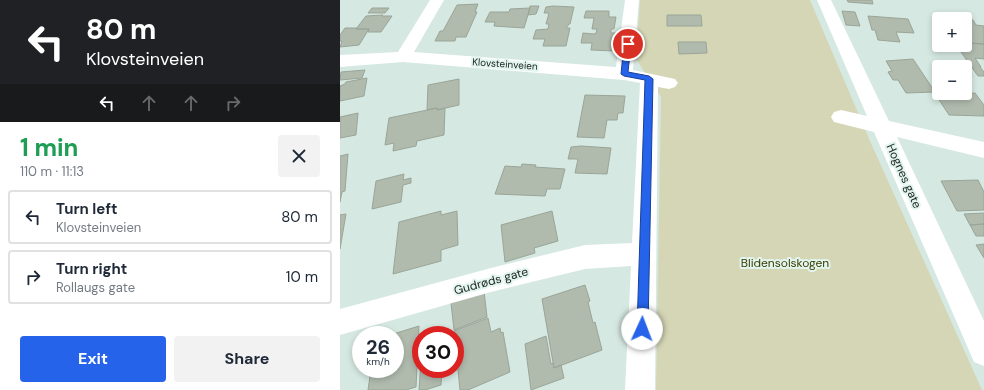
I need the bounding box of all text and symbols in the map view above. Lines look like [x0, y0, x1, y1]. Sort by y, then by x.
text: 80 m [86, 11, 156, 48]
map controls [932, 12, 972, 100]
button: + [932, 12, 972, 52]
icon: left [20, 16, 72, 68]
pin [611, 27, 645, 61]
icon: arrive [617, 33, 639, 55]
text: Klovsteinveien [86, 47, 204, 71]
street label: Klovsteinveien [472, 55, 538, 73]
button: − [932, 60, 972, 100]
icon: left [96, 92, 118, 114]
icon: ahead [138, 92, 160, 114]
icon: ahead [180, 92, 202, 114]
icon: right [222, 92, 244, 114]
text: 1 min [20, 132, 78, 163]
button: close [278, 135, 320, 177]
street label: Hognes gate [883, 141, 925, 211]
text: 110 m · 11:13 [20, 163, 84, 180]
text: Turn left [56, 199, 117, 219]
icon: left [22, 206, 44, 228]
text: 80 m [281, 207, 318, 227]
text: Klovsteinveien [56, 219, 141, 236]
park label: Blidensolskogen [741, 255, 829, 271]
text: Turn right [56, 259, 127, 279]
street label: Gudrøds gate [452, 263, 530, 299]
icon: right [22, 266, 44, 288]
text: 10 m [286, 267, 318, 287]
text: Rollaugs gate [56, 279, 135, 296]
position arrow [621, 308, 663, 350]
speed limit sign: 30 [412, 326, 464, 378]
text: 26 [366, 334, 390, 360]
button: Exit [20, 336, 166, 382]
button: Share [174, 336, 320, 382]
text: km/h [366, 355, 390, 368]

